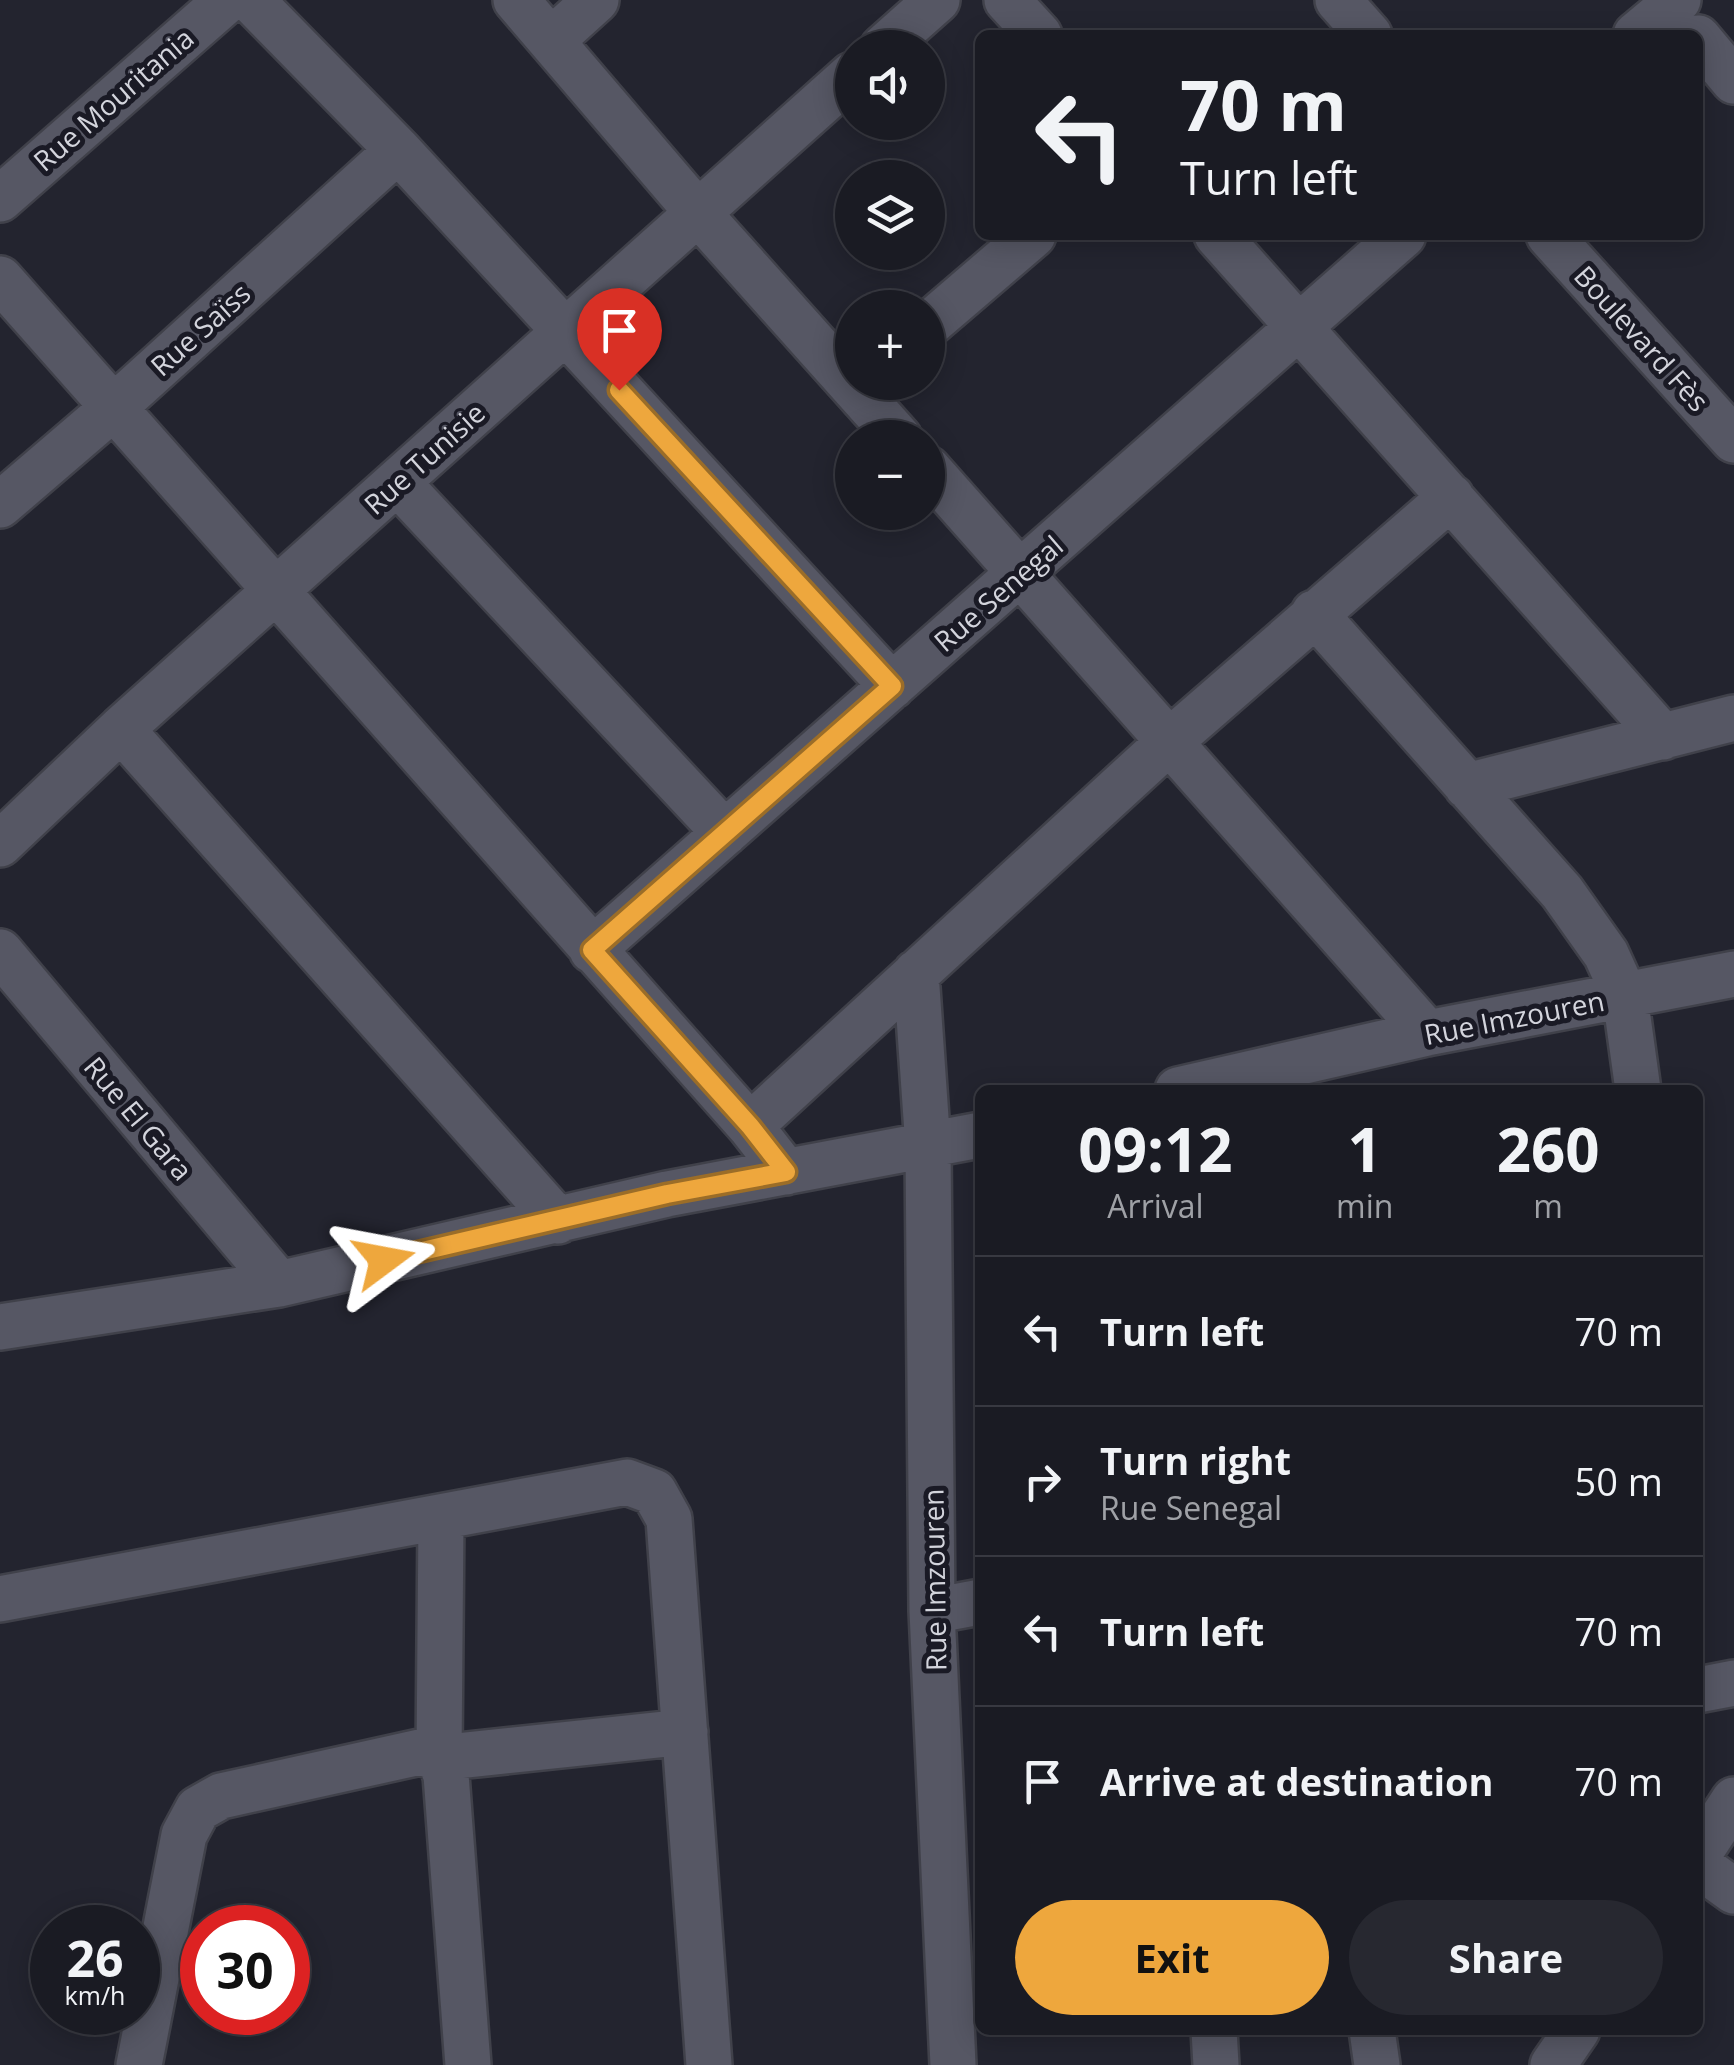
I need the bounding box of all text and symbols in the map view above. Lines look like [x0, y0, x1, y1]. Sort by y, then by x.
street label: Rue Mouritania [25, 19, 201, 179]
map controls [835, 30, 945, 530]
button: sound [835, 30, 945, 140]
text: 70 m [1180, 56, 1347, 152]
icon: left [1015, 70, 1145, 200]
text: Turn left [1180, 147, 1358, 208]
button: layers [835, 160, 945, 270]
street label: Boulevard Fès [1566, 257, 1718, 419]
street label: Rue Saïss [142, 274, 258, 384]
pin [577, 288, 662, 391]
button: + [835, 290, 945, 400]
icon: arrive [592, 303, 647, 358]
street label: Rue Tunisie [355, 394, 493, 522]
button: − [835, 420, 945, 530]
street label: Rue Senegal [925, 526, 1071, 660]
street label: Rue Imzouren [1421, 981, 1607, 1053]
street label: Rue El Gara [76, 1048, 202, 1188]
text: 09:12 [1078, 1108, 1233, 1190]
text: 1 [1348, 1108, 1382, 1190]
text: 260 [1497, 1108, 1600, 1190]
text: Arrival [1107, 1184, 1204, 1227]
text: min [1336, 1184, 1393, 1227]
text: m [1533, 1184, 1563, 1227]
position arrow [332, 1208, 436, 1312]
icon: left [1015, 1304, 1070, 1359]
text: Turn left [1100, 1305, 1264, 1357]
text: 70 m [1574, 1305, 1663, 1357]
text: Turn right [1100, 1434, 1291, 1486]
icon: right [1015, 1454, 1070, 1509]
text: 50 m [1574, 1455, 1663, 1507]
text: Rue Senegal [1100, 1486, 1282, 1529]
street label: Rue Imzouren [913, 1488, 955, 1672]
icon: left [1015, 1604, 1070, 1659]
text: Turn left [1100, 1605, 1264, 1657]
text: 70 m [1574, 1605, 1663, 1657]
icon: arrive [1015, 1754, 1070, 1809]
text: Arrive at destination [1100, 1755, 1494, 1807]
text: 70 m [1574, 1755, 1663, 1807]
button: Exit [1015, 1900, 1329, 2015]
button: Share [1349, 1900, 1663, 2015]
speed limit sign: 30 [180, 1905, 310, 2035]
text: 26 [66, 1924, 124, 1992]
text: km/h [65, 1978, 125, 2012]

